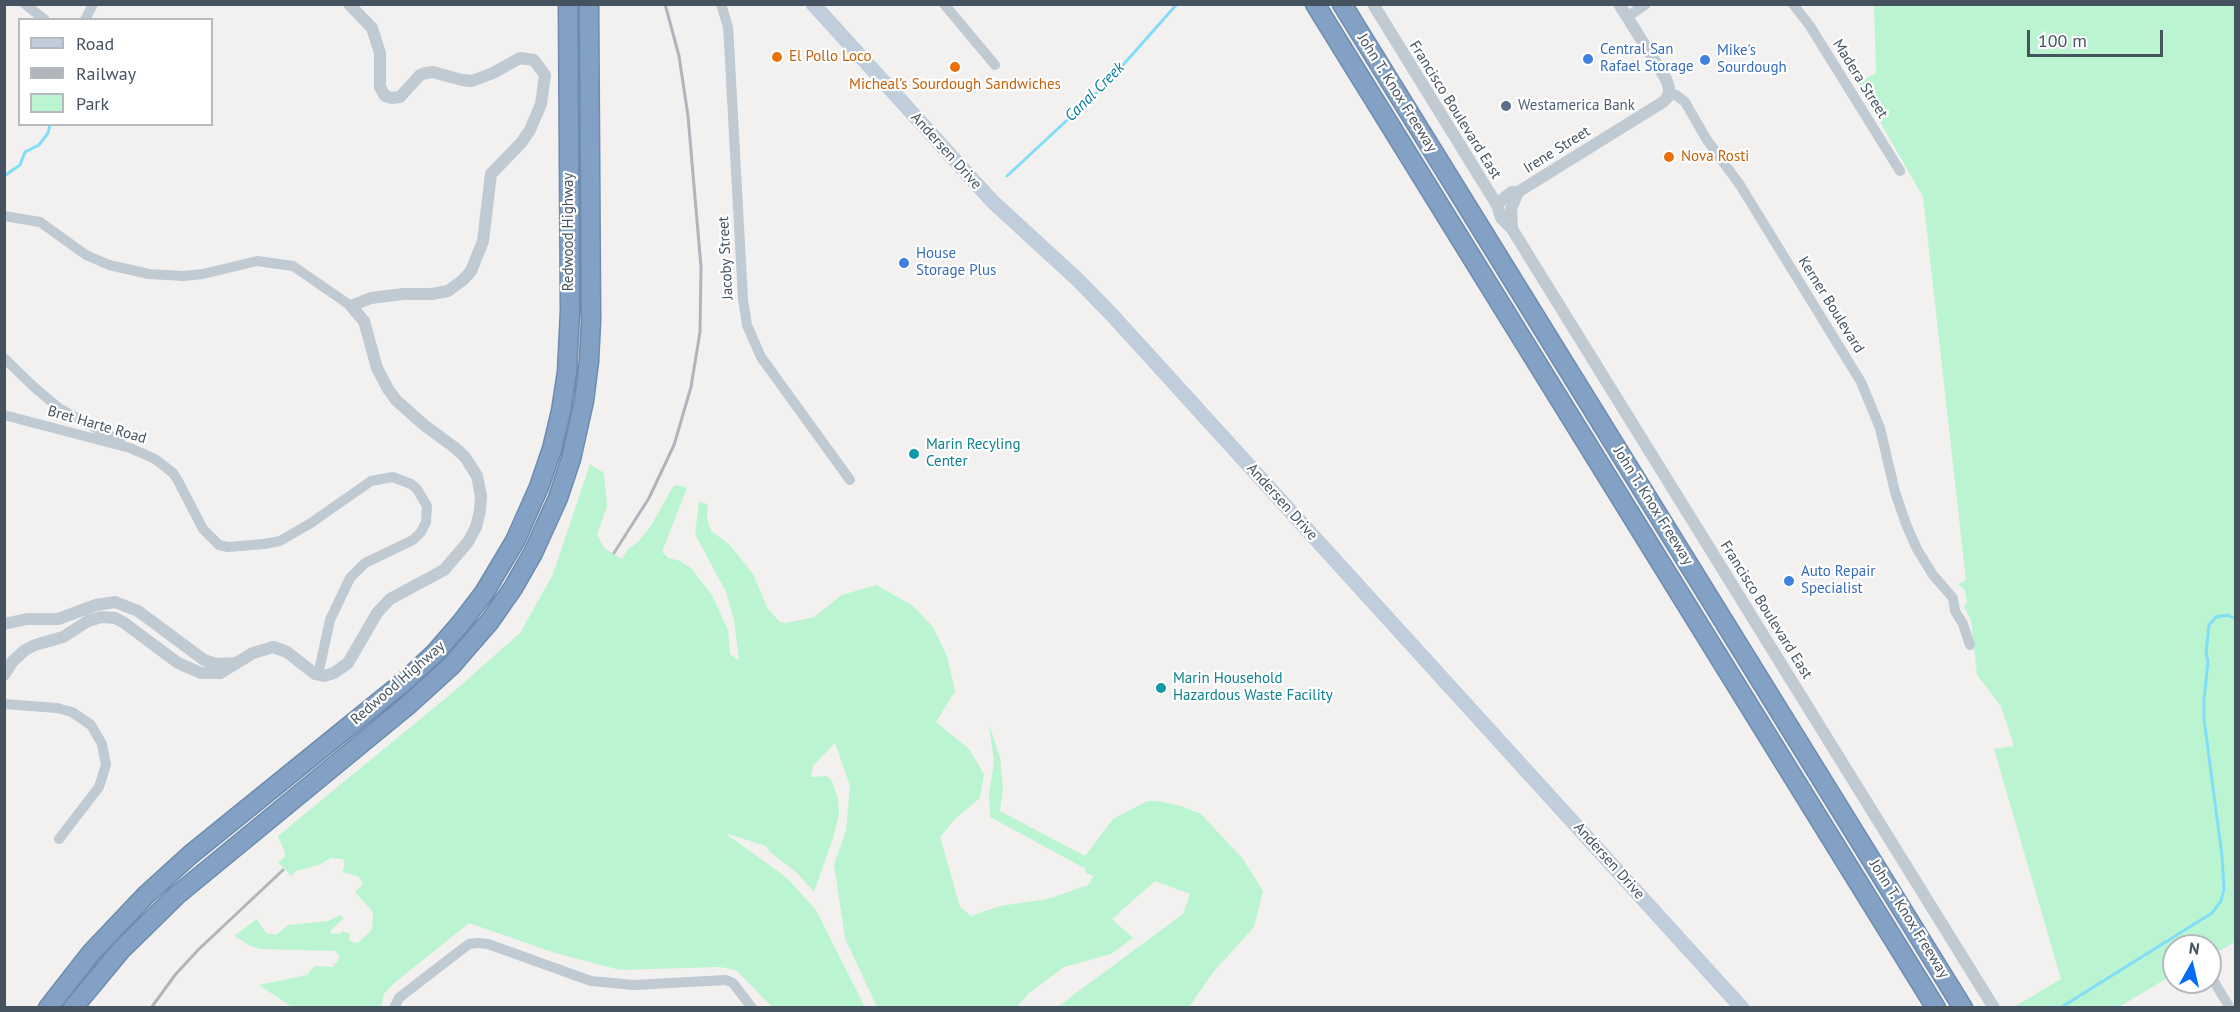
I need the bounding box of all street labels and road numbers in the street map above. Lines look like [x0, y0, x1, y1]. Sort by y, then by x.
street label: John T. Knox Freeway [1353, 30, 1441, 156]
street label: Madera Street [1829, 36, 1891, 122]
street label: Francisco Boulevard East [1405, 38, 1505, 182]
street label: Andersen Drive [907, 109, 985, 193]
street label: Irene Street [1520, 122, 1594, 178]
street label: Redwood Highway [560, 173, 578, 291]
street label: Jacoby Street [715, 216, 737, 300]
street label: Kerner Boulevard [1794, 253, 1868, 357]
street label: Bret Harte Road [46, 402, 148, 448]
street label: John T. Knox Freeway [1609, 443, 1697, 569]
street label: Andersen Drive [1243, 460, 1321, 544]
street label: Francisco Boulevard East [1716, 538, 1816, 682]
street label: Redwood Highway [347, 637, 449, 729]
street label: Andersen Drive [1570, 819, 1648, 903]
street label: John T. Knox Freeway [1865, 856, 1953, 982]

